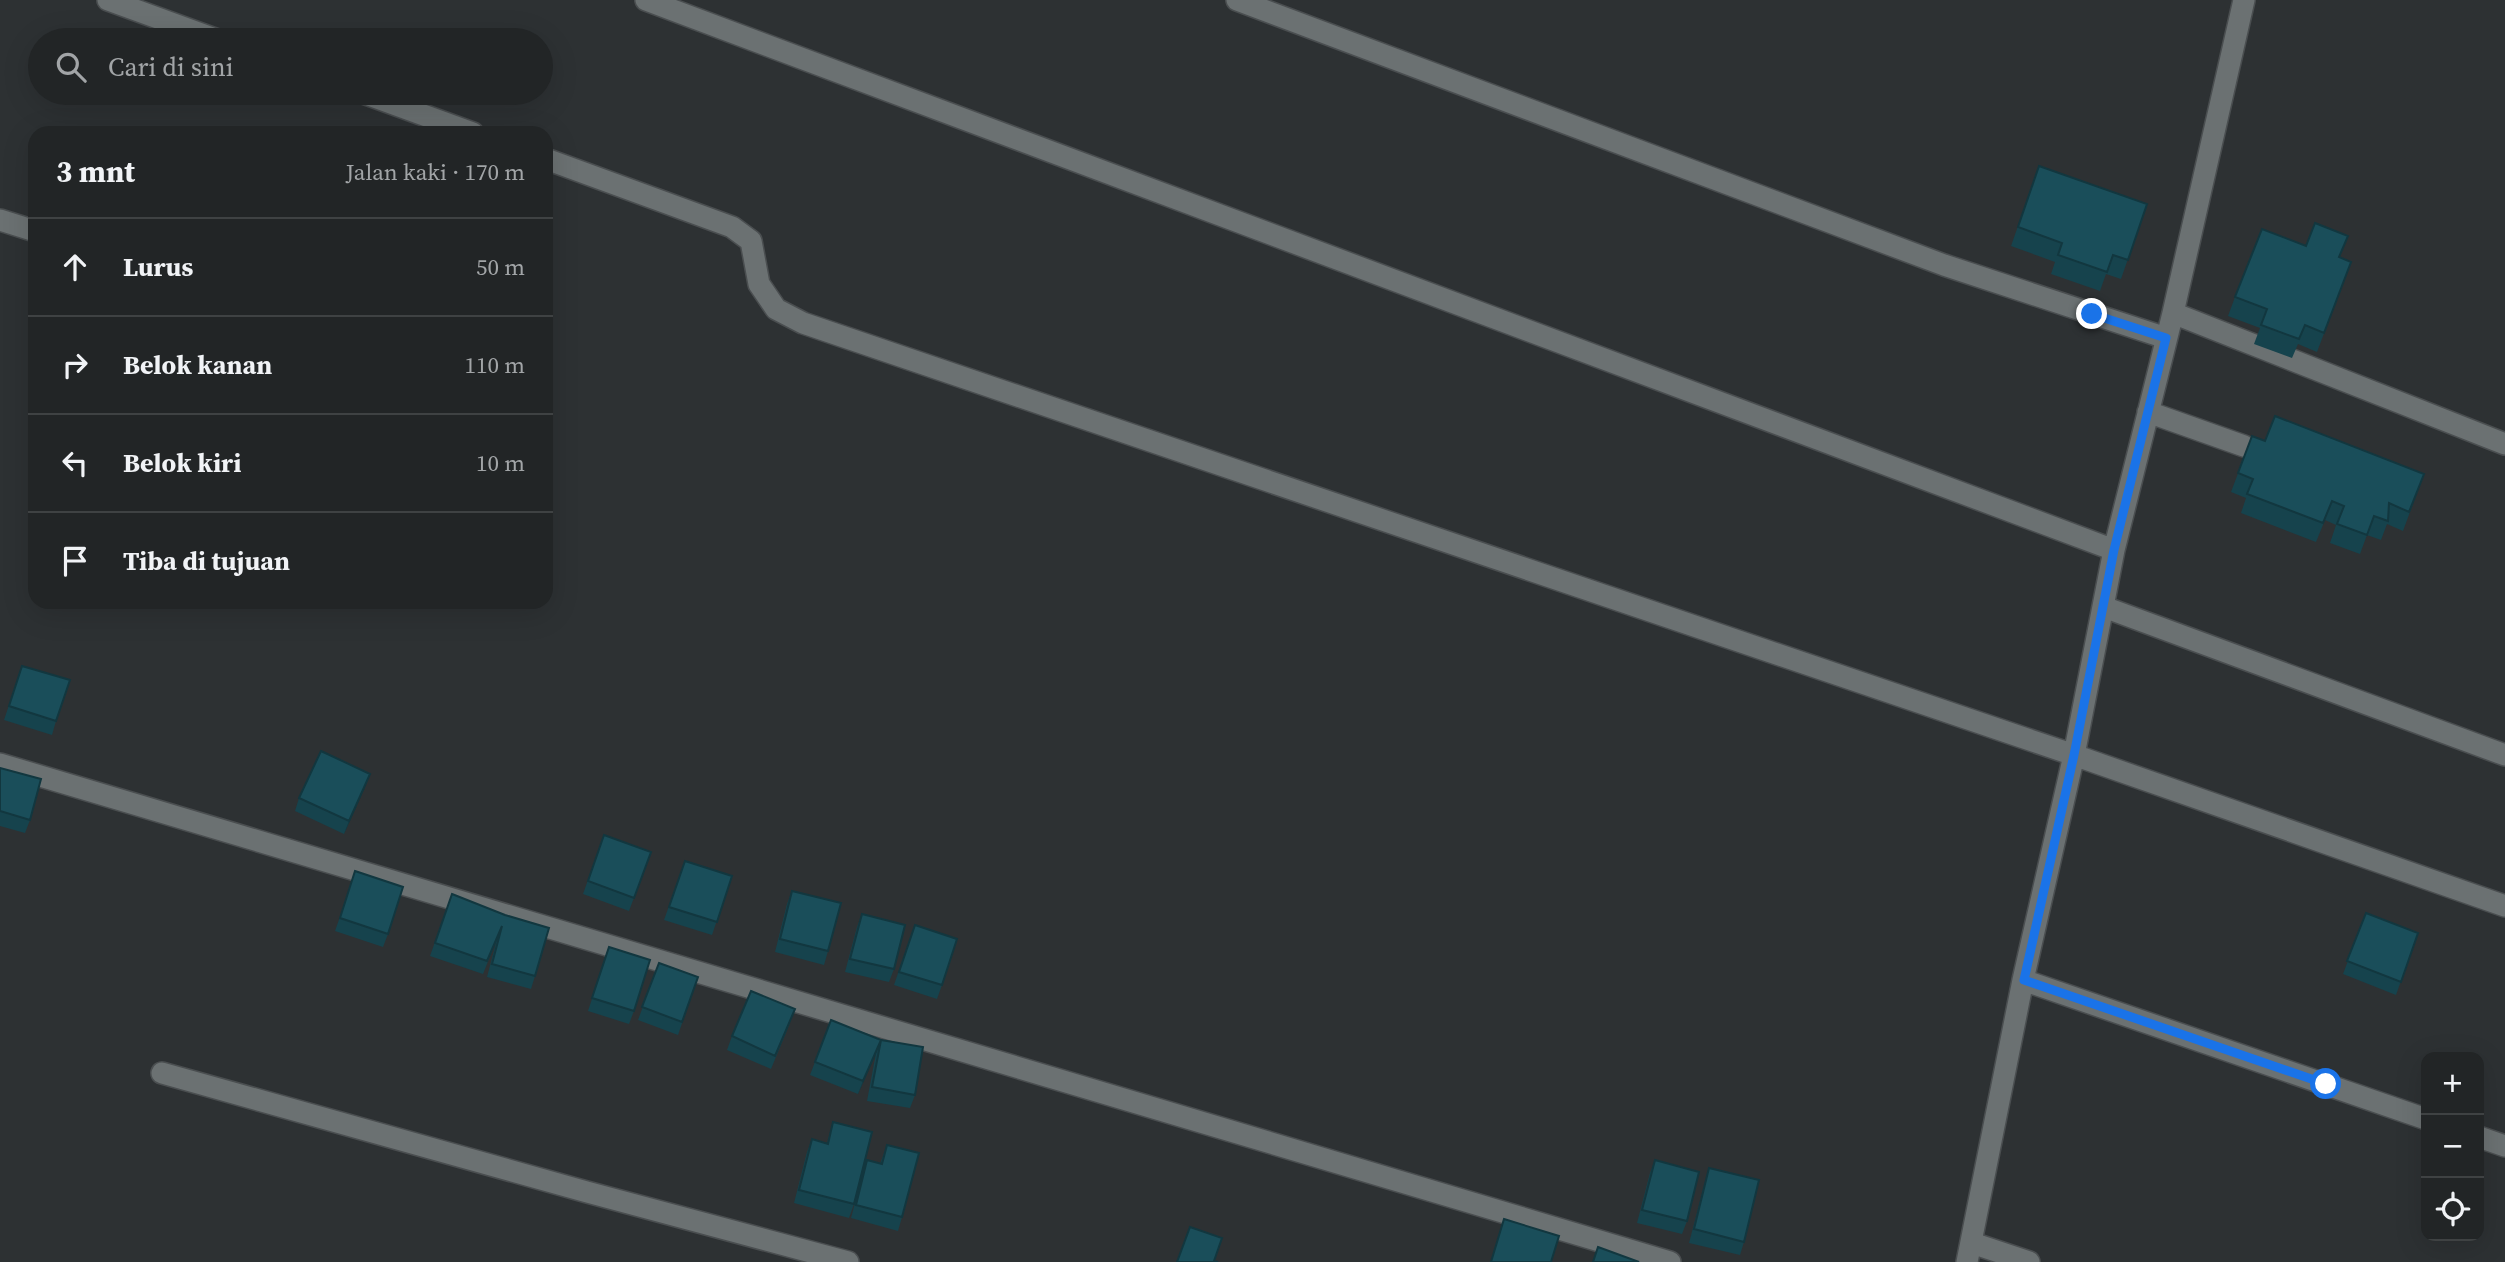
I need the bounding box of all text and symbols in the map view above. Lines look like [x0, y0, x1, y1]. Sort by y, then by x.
search box [28, 28, 553, 105]
icon: search [52, 48, 90, 86]
text: Cari di sini [108, 49, 233, 85]
text: 3 mnt [56, 151, 135, 192]
text: Jalan kaki · 170 m [346, 156, 525, 188]
icon: ahead [56, 248, 94, 286]
text: Lurus [123, 249, 193, 285]
text: 50 m [476, 251, 525, 283]
route end [2076, 298, 2107, 329]
icon: right [56, 346, 94, 384]
text: Belok kanan [123, 347, 272, 383]
text: 110 m [464, 349, 525, 381]
icon: left [56, 444, 94, 482]
text: Belok kiri [123, 445, 241, 481]
text: 10 m [476, 447, 525, 479]
icon: arrive [56, 542, 94, 580]
text: Tiba di tujuan [123, 543, 290, 579]
map controls [2421, 1052, 2484, 1241]
button: + [2421, 1052, 2484, 1115]
route start [2310, 1068, 2341, 1099]
button: − [2421, 1115, 2484, 1178]
button: locate [2421, 1178, 2484, 1241]

